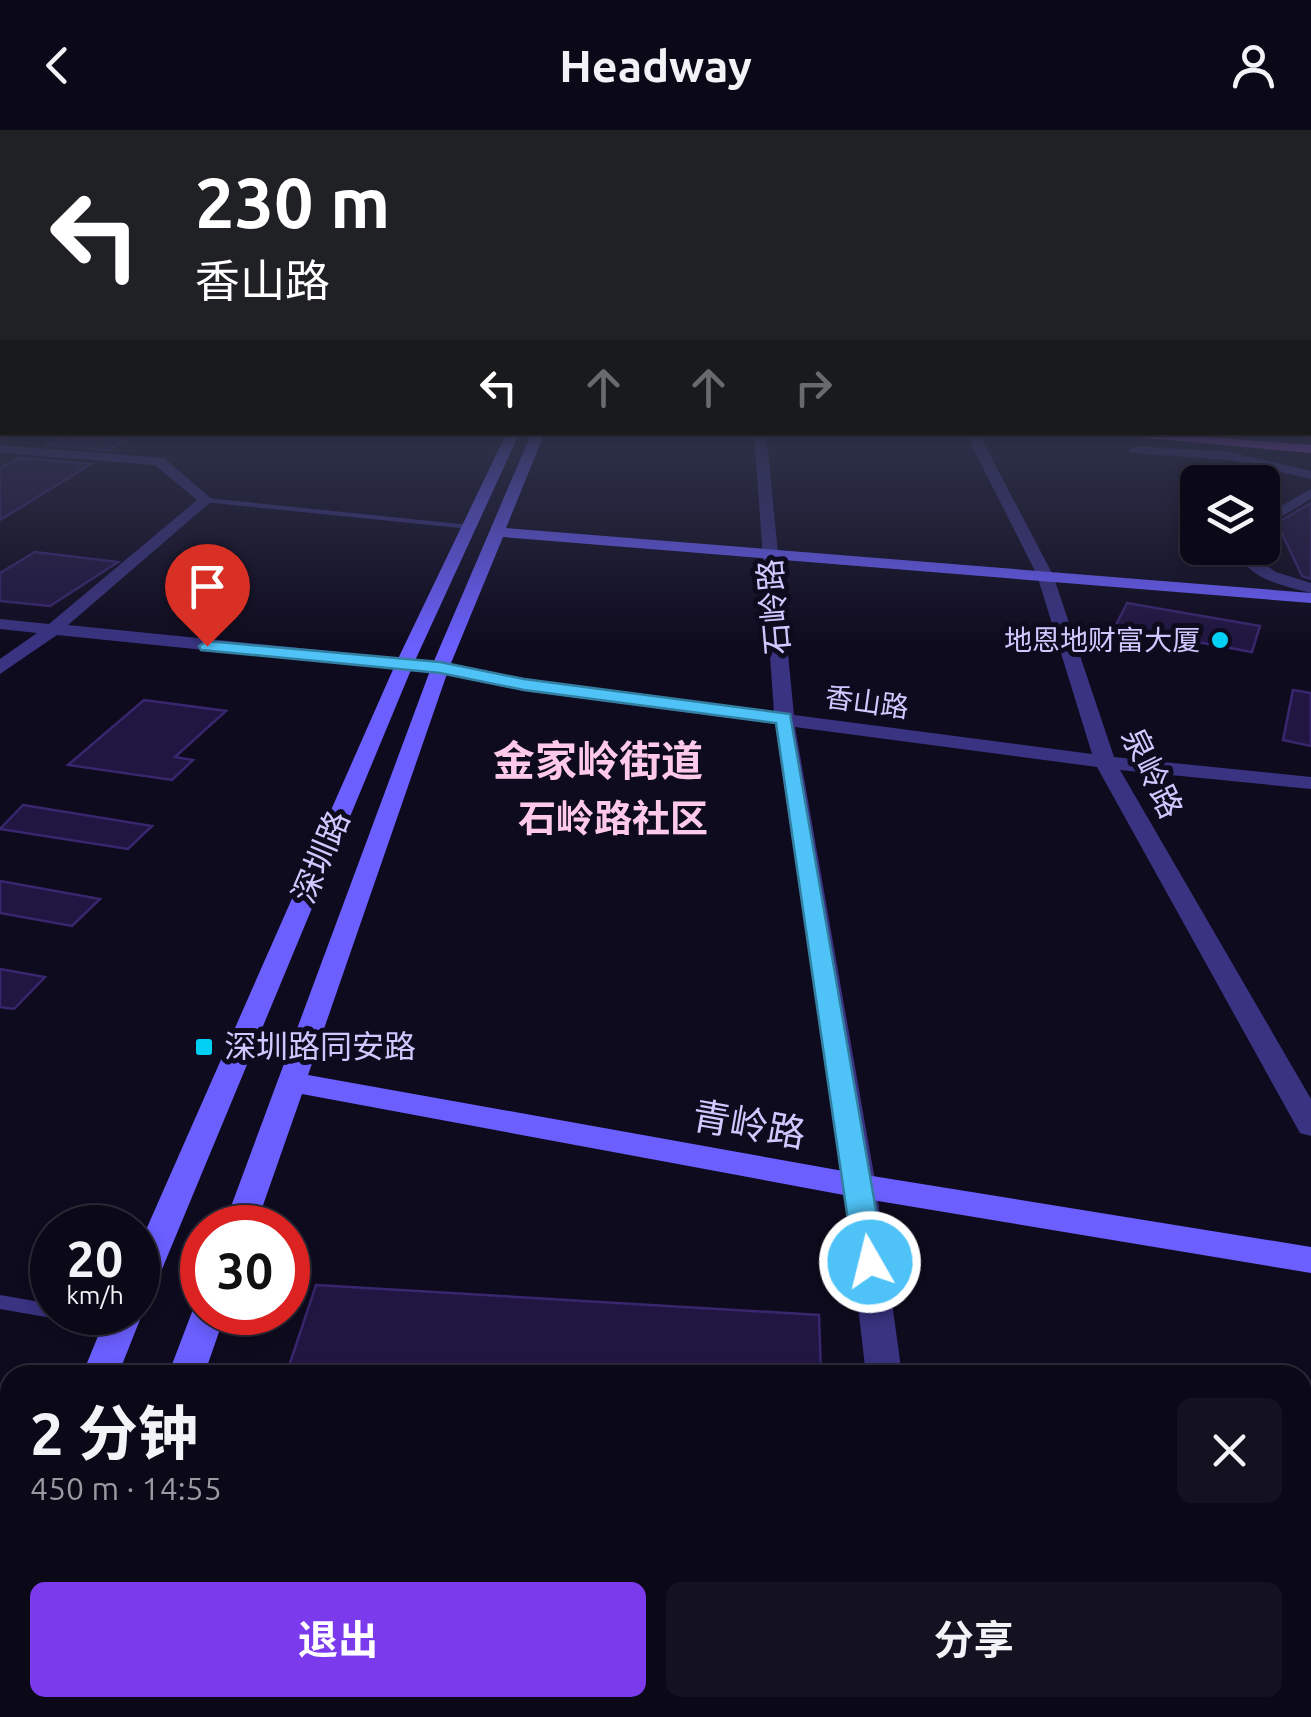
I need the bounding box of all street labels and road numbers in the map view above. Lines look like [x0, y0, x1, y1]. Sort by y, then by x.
street label: 石岭路 [751, 558, 795, 656]
street label: 香山路 [823, 680, 911, 723]
street label: 泉岭路 [1116, 722, 1190, 824]
street label: 深圳路 [285, 805, 355, 908]
street label: 青岭路 [689, 1093, 809, 1155]

